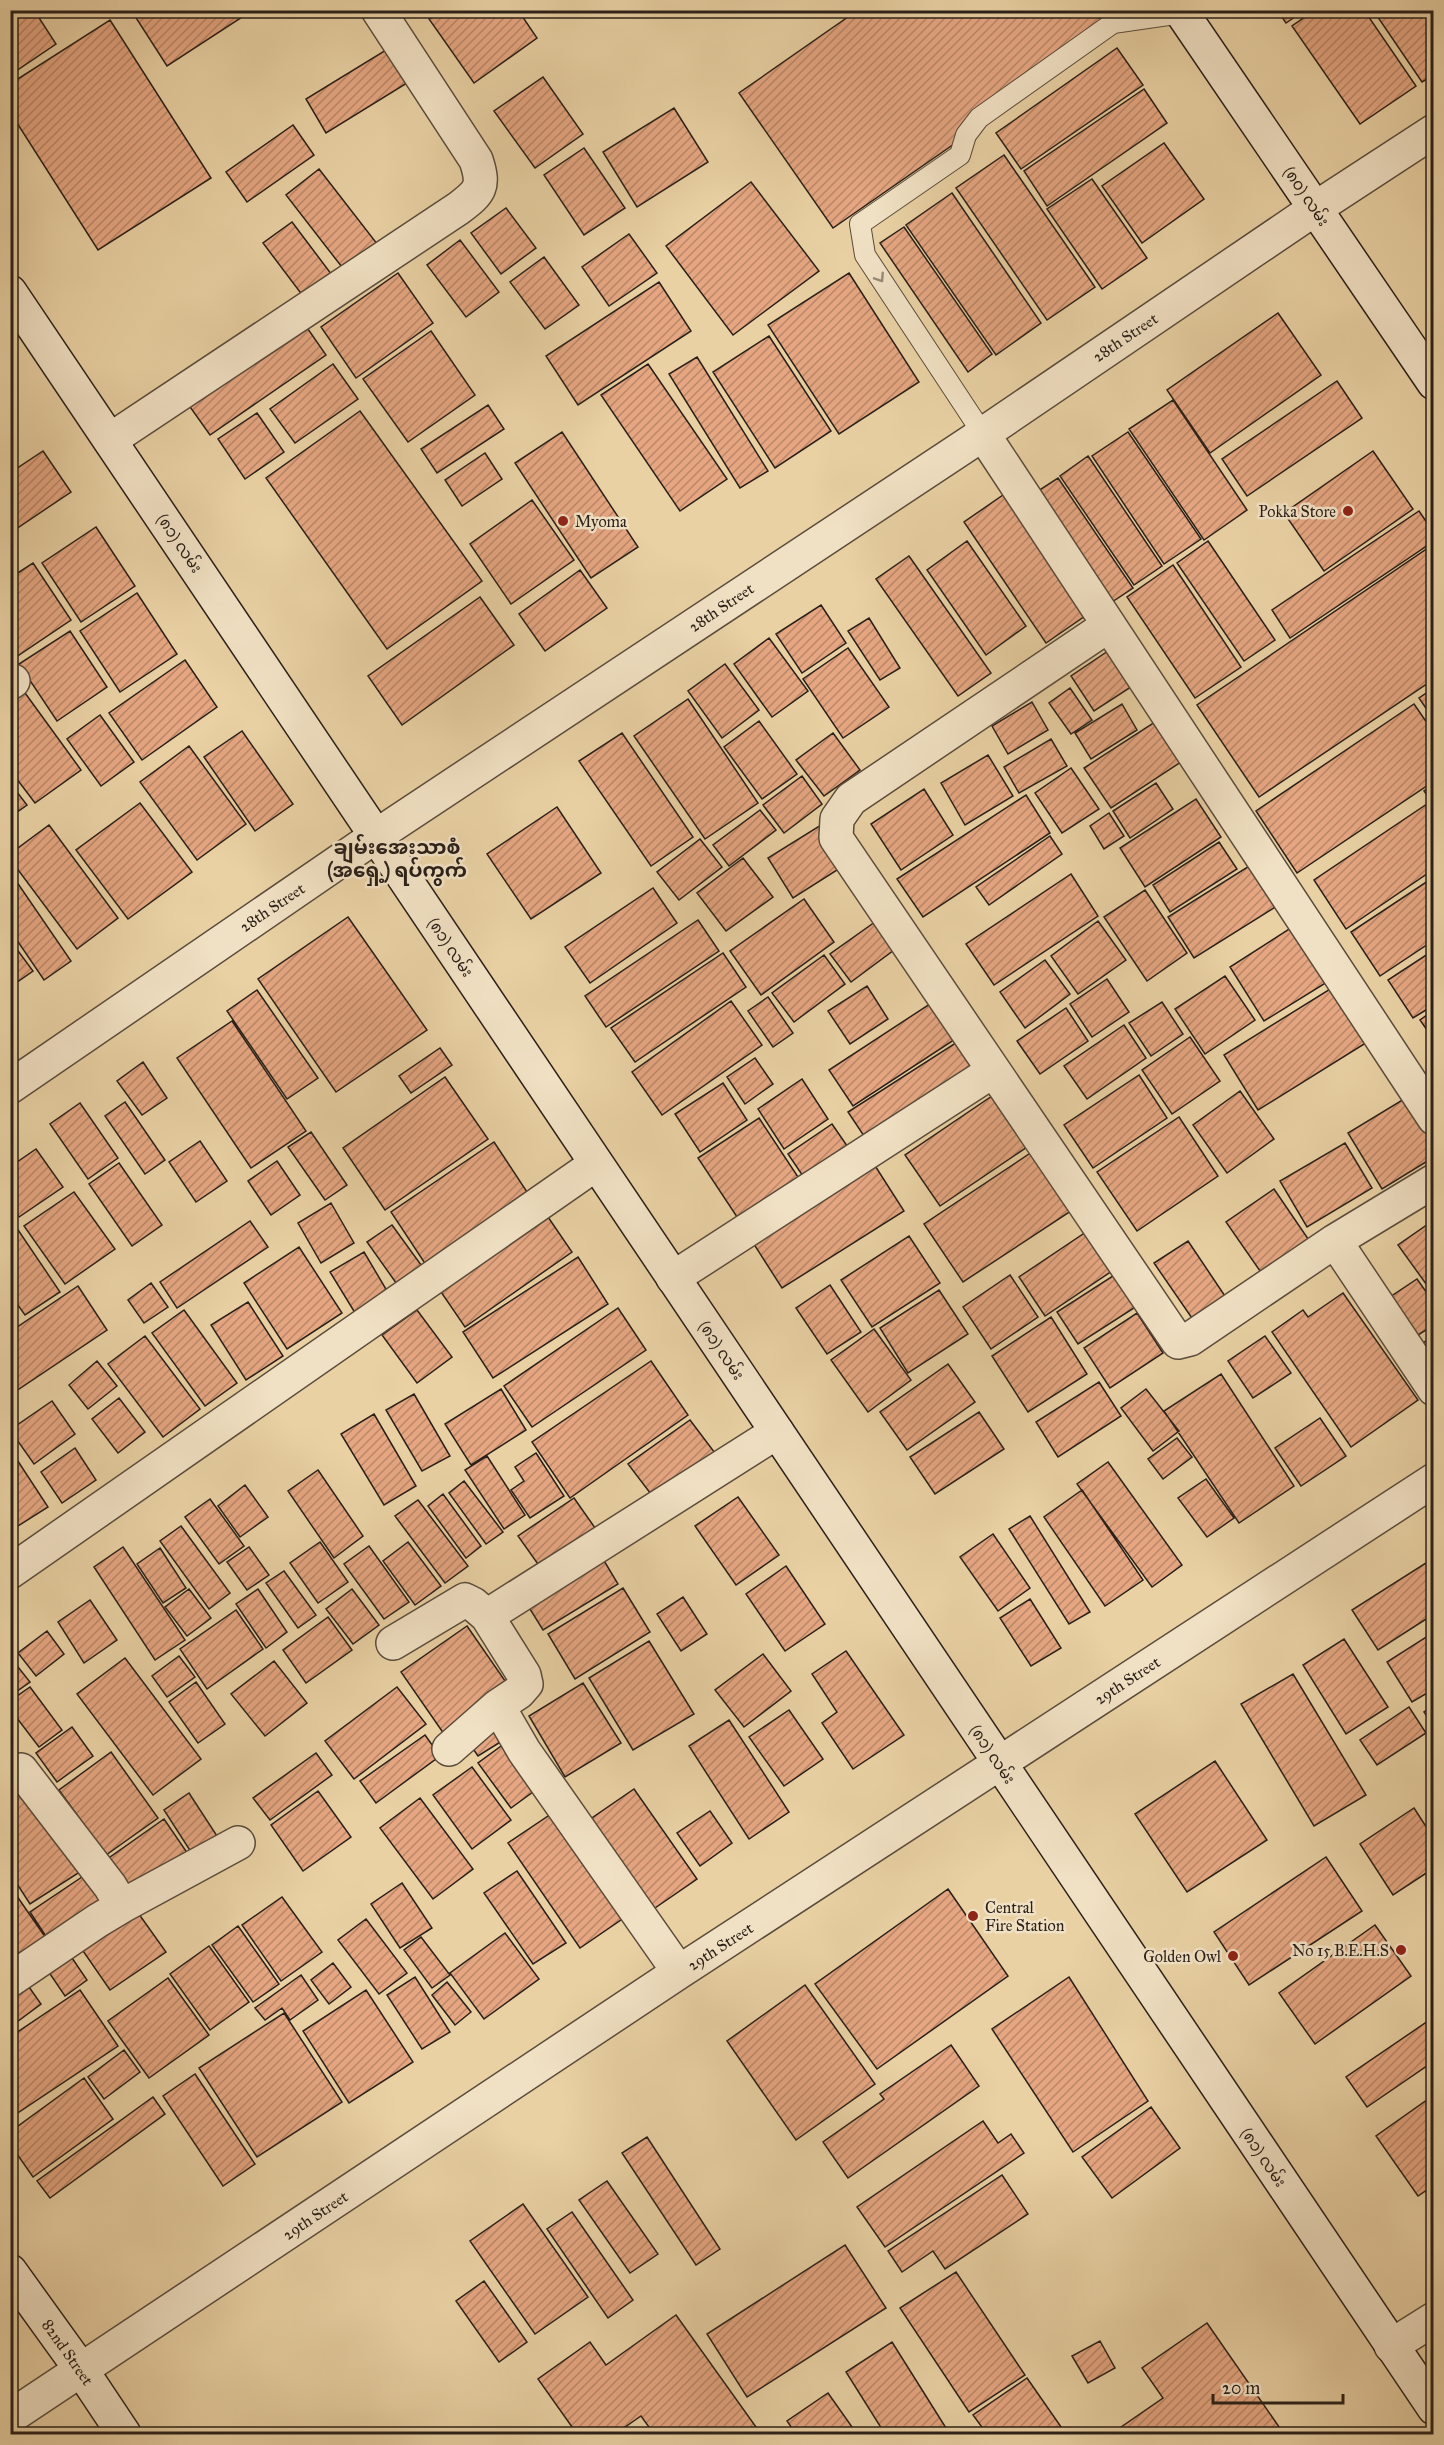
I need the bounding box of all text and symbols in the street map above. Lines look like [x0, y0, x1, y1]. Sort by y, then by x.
street label: (၈၀) လမ်း [1279, 162, 1335, 230]
one-way arrow [873, 271, 884, 282]
street label: 28th Street [1089, 309, 1162, 366]
place label: Pokka Store [1259, 502, 1336, 521]
marker: Pokka Store [1341, 504, 1355, 518]
street label: (၈၁) လမ်း [152, 509, 208, 577]
place label: Myoma [575, 512, 627, 531]
marker: Myoma [556, 514, 570, 528]
street label: 28th Street [685, 579, 758, 636]
district label: ချမ်းအေးသာစံ (အရှေ့) ရပ်ကွက် [327, 834, 467, 886]
street label: 28th Street [236, 879, 309, 936]
street label: (၈၁) လမ်း [423, 913, 479, 981]
street label: (၈၁) လမ်း [694, 1316, 750, 1384]
street label: 29th Street [1091, 1652, 1164, 1709]
street label: (၈၁) လမ်း [965, 1720, 1021, 1788]
place label: Central Fire Station [985, 1898, 1065, 1935]
marker: Central Fire Station [966, 1909, 980, 1923]
street label: 29th Street [684, 1918, 757, 1975]
place label: No 15 B.E.H.S [1292, 1941, 1389, 1960]
marker: No 15 B.E.H.S [1394, 1943, 1408, 1957]
place label: Golden Owl [1143, 1947, 1222, 1966]
marker: Golden Owl [1226, 1949, 1240, 1963]
street label: (၈၁) လမ်း [1236, 2123, 1292, 2191]
street label: 29th Street [279, 2187, 352, 2244]
street label: 82nd Street [38, 2316, 97, 2389]
scale bar [1213, 2367, 1344, 2405]
text: 20 m [1222, 2377, 1260, 2399]

